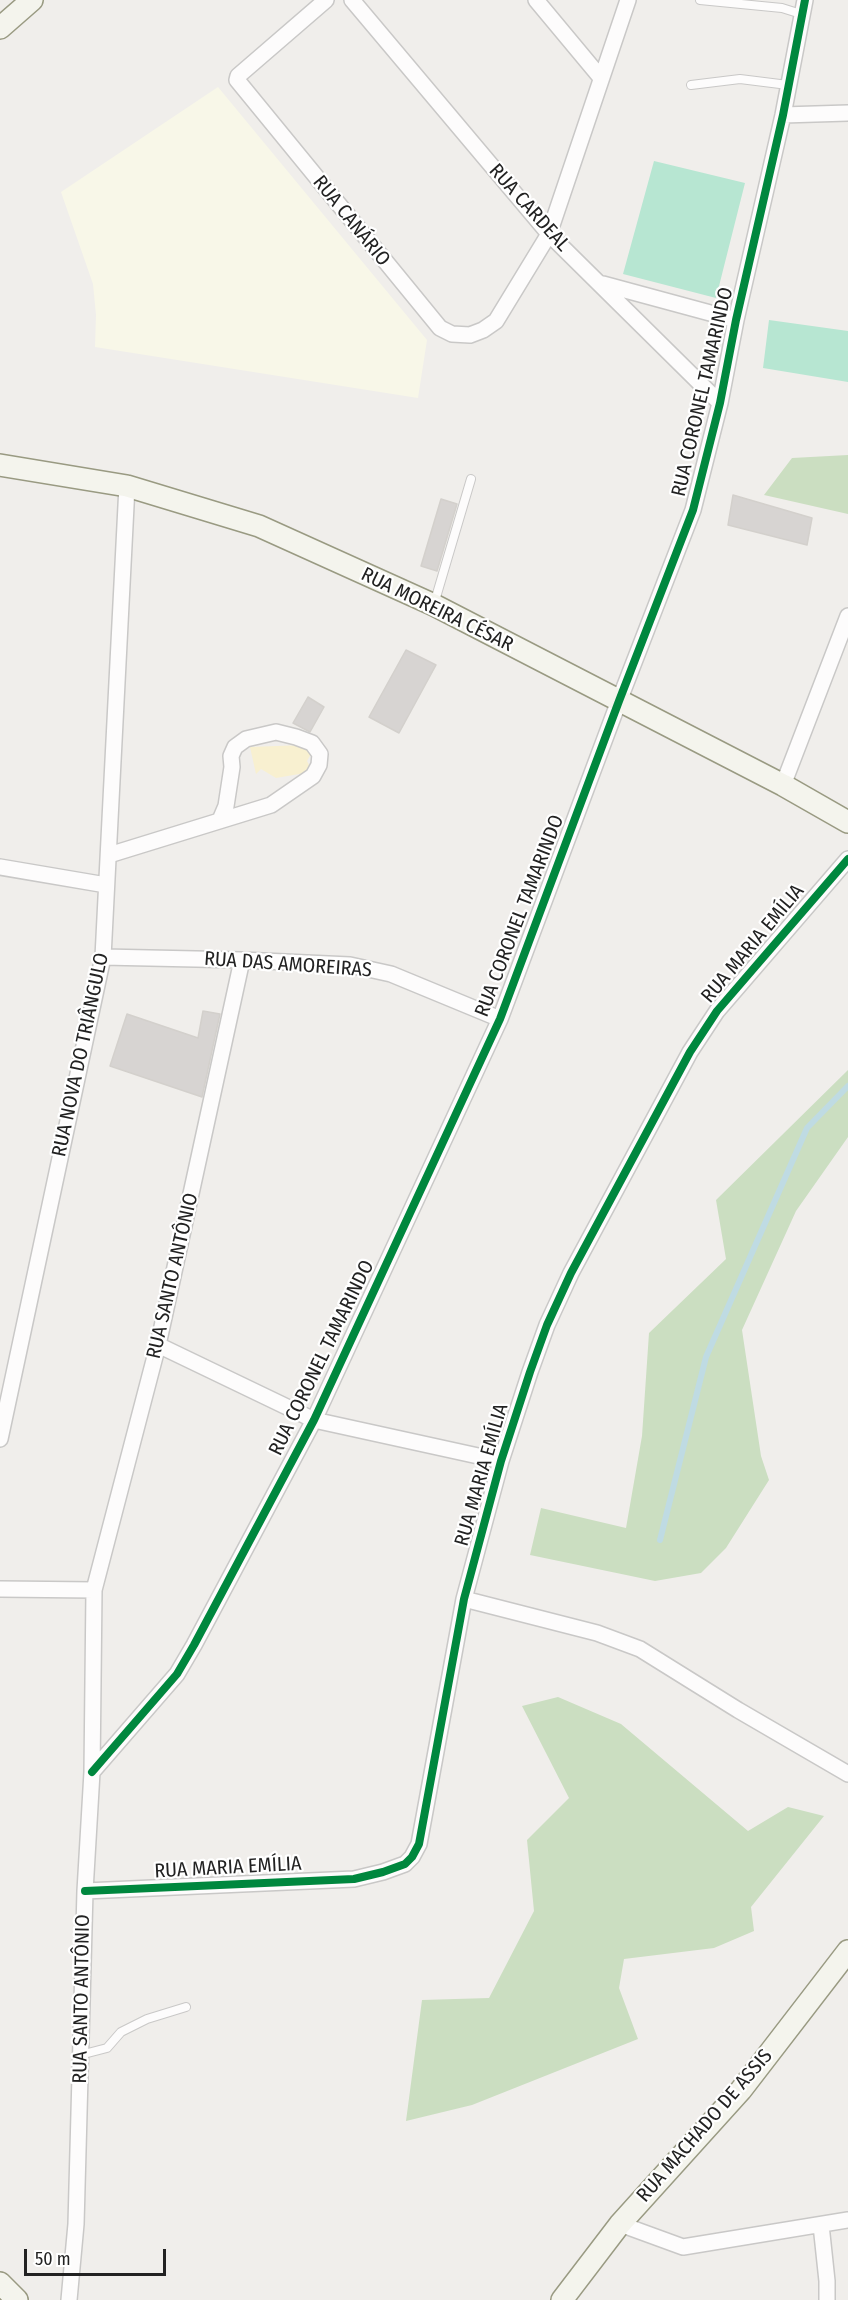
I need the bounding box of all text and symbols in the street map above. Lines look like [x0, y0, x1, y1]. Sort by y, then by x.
street label: RUA CARDEAL [483, 159, 575, 257]
street label: RUA CANÁRIO [307, 171, 395, 271]
street label: RUA CORONEL TAMARINDO [667, 285, 739, 499]
street label: RUA MOREIRA CÉSAR [357, 563, 517, 657]
street label: RUA CORONEL TAMARINDO [470, 812, 570, 1020]
street label: RUA MARIA EMÍLIA [697, 880, 809, 1008]
street label: RUA DAS AMOREIRAS [203, 947, 373, 983]
street label: RUA NOVA DO TRIÂNGULO [48, 951, 114, 1159]
street label: RUA SANTO ANTÔNIO [142, 1191, 204, 1361]
street label: RUA CORONEL TAMARINDO [264, 1256, 380, 1460]
street label: RUA MARIA EMÍLIA [450, 1401, 514, 1549]
street label: RUA MARIA EMÍLIA [154, 1852, 302, 1884]
street label: RUA SANTO ANTÔNIO [69, 1914, 95, 2084]
street label: RUA MACHADO DE ASSIS [632, 2045, 778, 2207]
scale bar [27, 2237, 170, 2275]
text: 50 m [35, 2248, 71, 2270]

